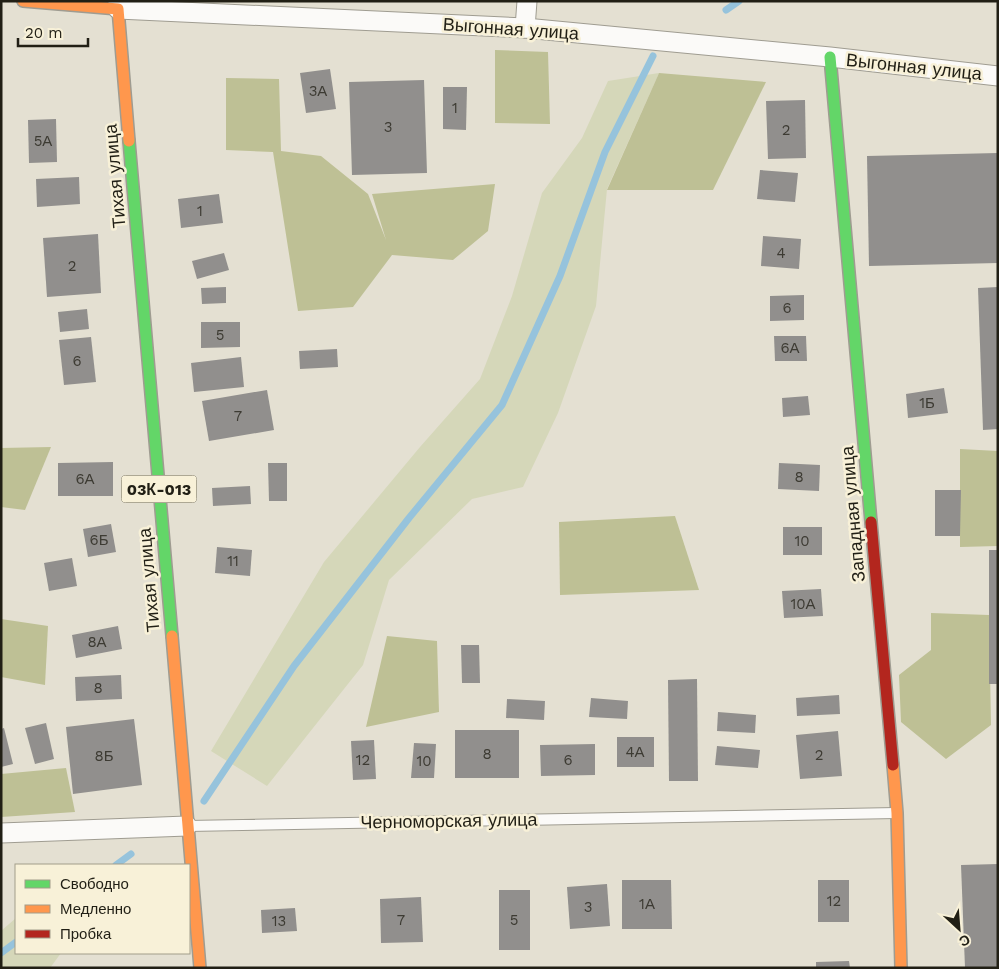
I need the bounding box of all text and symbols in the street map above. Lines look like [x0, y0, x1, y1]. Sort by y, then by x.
street label: Выгонная улица [442, 13, 581, 44]
scale bar [18, 15, 88, 47]
text: 20 m [25, 24, 63, 42]
street label: Выгонная улица [845, 49, 984, 84]
house number: 3А [309, 82, 327, 100]
house number: 1 [452, 99, 458, 117]
house number: 3 [384, 118, 392, 136]
house number: 2 [782, 121, 790, 139]
street label: Тихая улица [99, 122, 130, 229]
house number: 5А [34, 132, 52, 150]
house number: 1 [197, 202, 203, 220]
house number: 4 [776, 244, 786, 262]
house number: 2 [68, 257, 76, 275]
house number: 6 [782, 299, 792, 317]
house number: 5 [216, 326, 224, 344]
house number: 6А [780, 339, 800, 357]
house number: 6 [72, 352, 82, 370]
house number: 1Б [919, 394, 935, 412]
house number: 7 [234, 407, 242, 425]
street label: Западная улица [836, 444, 869, 583]
house number: 8 [794, 468, 804, 486]
house number: 6А [75, 470, 95, 488]
road number: 03К-013 [122, 476, 196, 502]
street label: Тихая улица [133, 526, 164, 633]
house number: 6Б [90, 531, 109, 549]
house number: 10 [794, 532, 810, 550]
house number: 11 [227, 552, 239, 570]
house number: 10А [790, 595, 816, 613]
house number: 8А [87, 633, 107, 651]
house number: 8 [93, 679, 103, 697]
house number: 4А [625, 743, 645, 761]
house number: 8 [482, 745, 492, 763]
house number: 2 [815, 746, 823, 764]
house number: 8Б [94, 747, 114, 765]
house number: 12 [356, 751, 370, 769]
house number: 6 [563, 751, 573, 769]
house number: 10 [416, 752, 432, 770]
street label: Черноморская улица [360, 808, 539, 833]
legend [15, 864, 190, 954]
text: Свободно [60, 875, 129, 893]
house number: 12 [827, 892, 841, 910]
house number: 1А [639, 895, 655, 913]
house number: 3 [584, 898, 592, 916]
text: Медленно [60, 900, 131, 918]
north arrow [934, 904, 984, 954]
house number: 7 [397, 911, 405, 929]
house number: 5 [510, 911, 518, 929]
house number: 13 [272, 912, 286, 930]
text: Пробка [60, 925, 112, 943]
text: С [957, 931, 973, 950]

